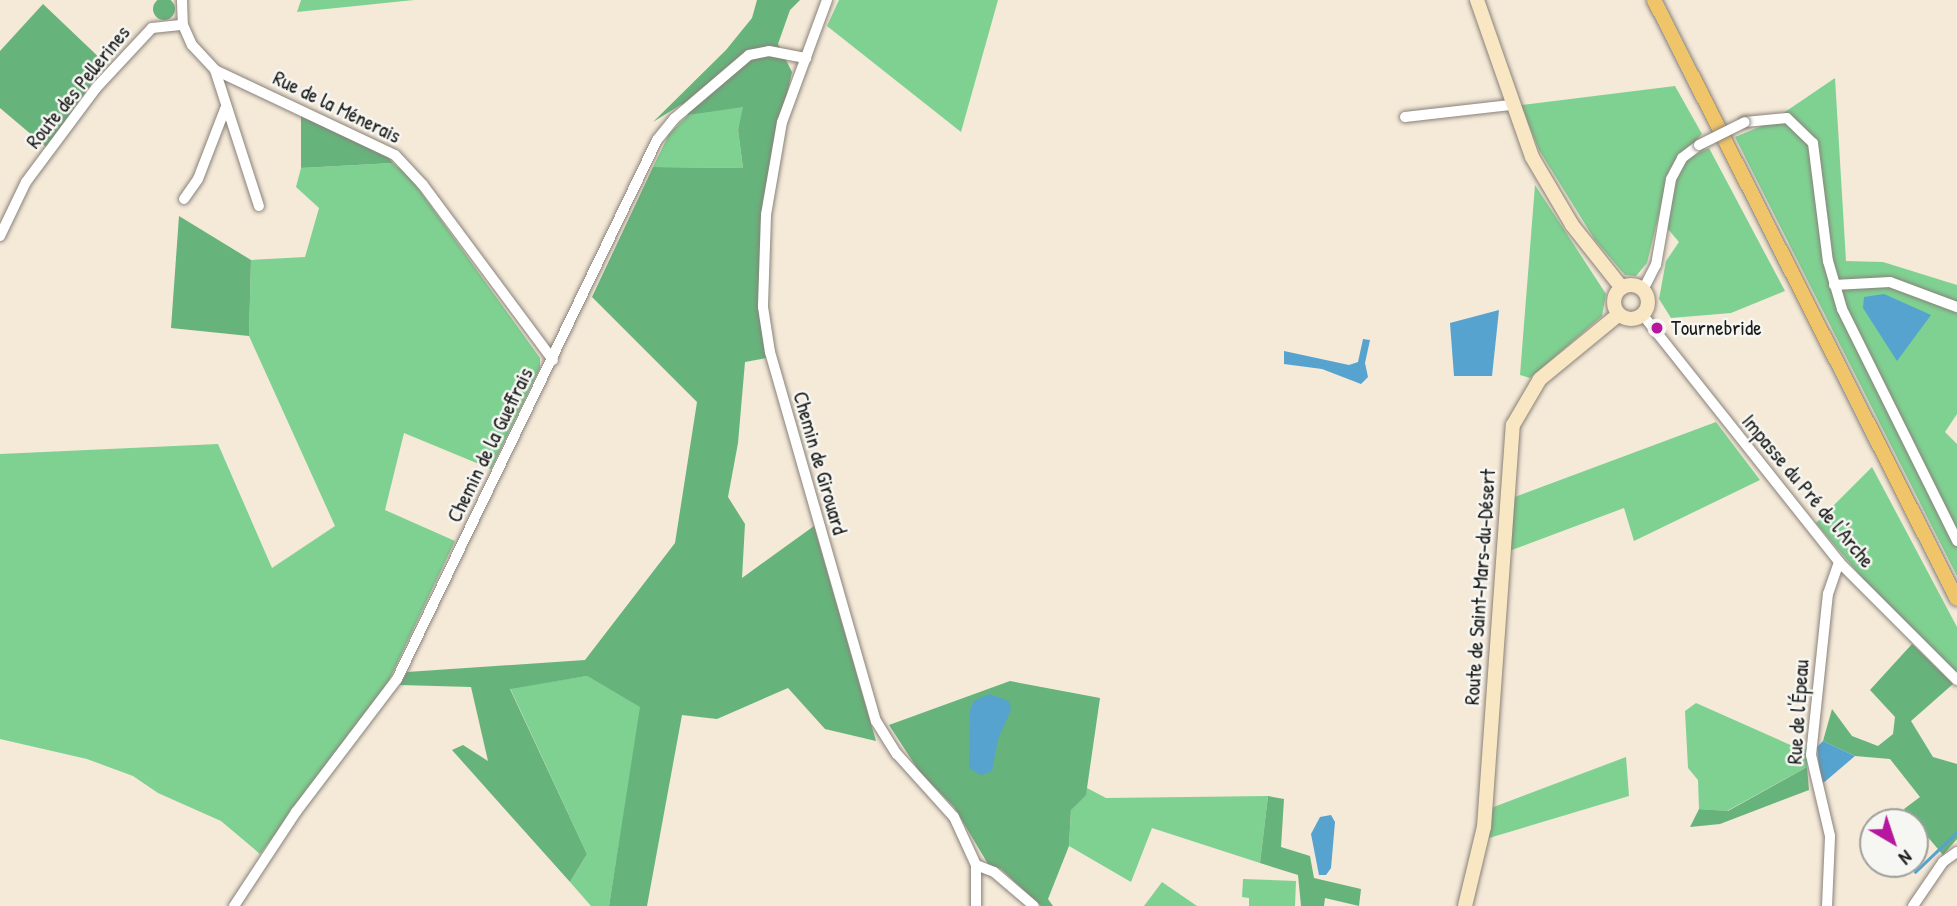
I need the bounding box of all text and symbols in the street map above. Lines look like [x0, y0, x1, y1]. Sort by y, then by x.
street label: Route des Pellerines [21, 20, 135, 154]
street label: Rue de la Ménerais [269, 65, 405, 149]
place label: Tournebride [1671, 315, 1762, 341]
marker: Tournebride [1649, 320, 1665, 336]
street label: Chemin de la Gueffrais [442, 364, 538, 526]
street label: Chemin de Girouard [788, 389, 852, 537]
street label: Impasse du Pré de l'Arche [1736, 409, 1880, 573]
street label: Route de Saint-Mars-du-Désert [1459, 468, 1501, 706]
street label: Rue de l'Épeau [1782, 659, 1814, 765]
north arrow [1859, 808, 1929, 878]
text: N [1894, 844, 1918, 871]

